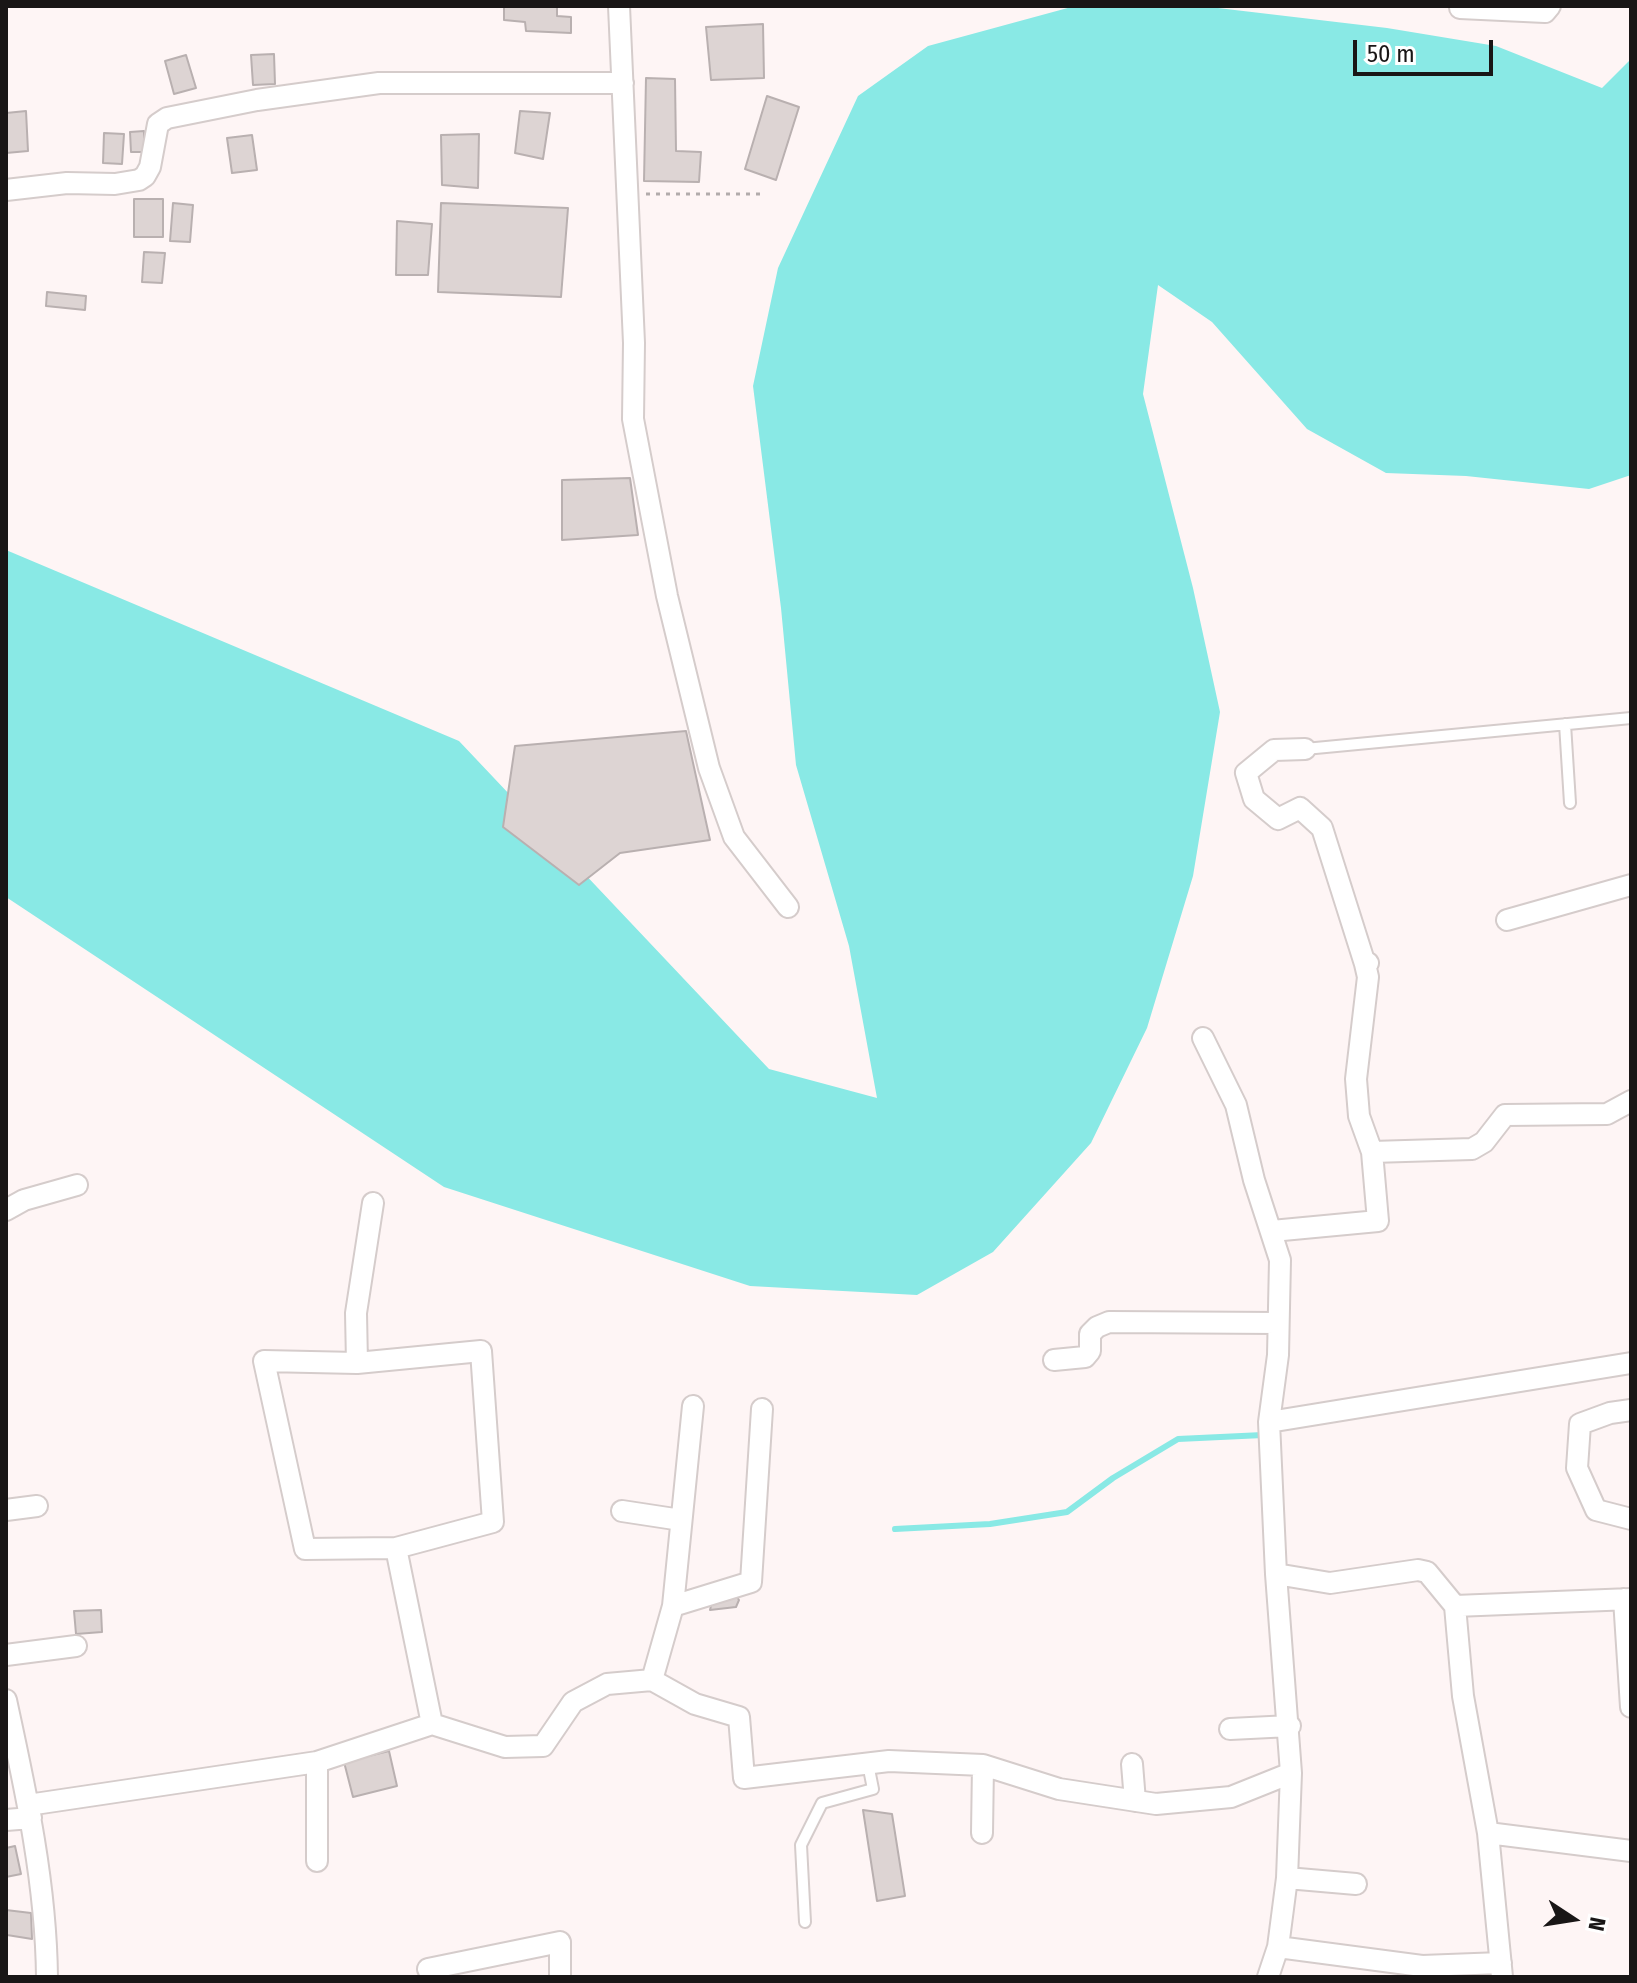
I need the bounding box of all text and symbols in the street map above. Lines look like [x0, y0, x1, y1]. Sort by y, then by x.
scale bar [1357, 24, 1497, 74]
text: 50 m [1367, 40, 1415, 68]
north arrow [1533, 1879, 1613, 1959]
text: N [1582, 1915, 1612, 1933]

